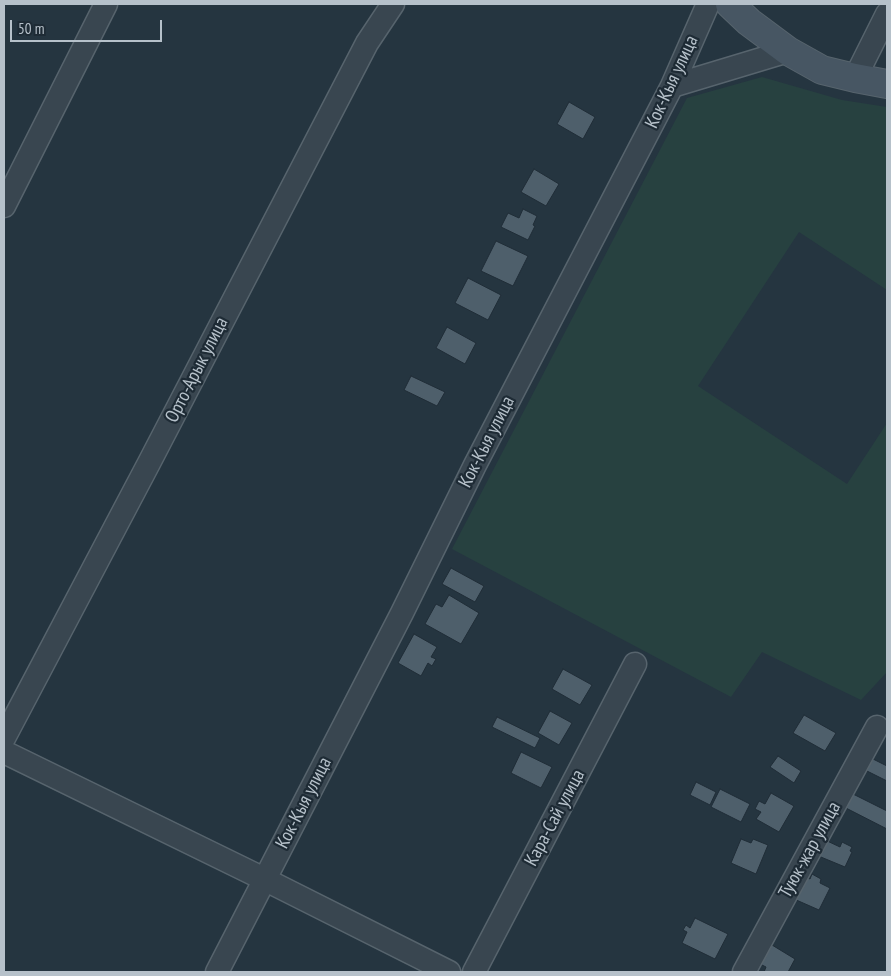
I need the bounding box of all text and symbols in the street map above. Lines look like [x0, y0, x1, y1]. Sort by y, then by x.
scale bar [12, 10, 165, 42]
text: 50 m [18, 19, 44, 38]
street label: Кок-Кыя улица [641, 32, 703, 132]
street label: Орто-Арык улица [161, 313, 233, 427]
street label: Кок-Кыя улица [454, 393, 520, 491]
street label: Кок-Кыя улица [271, 754, 337, 852]
street label: Кара-Сай улица [520, 766, 590, 870]
street label: Туюк-жар улица [774, 798, 846, 902]

